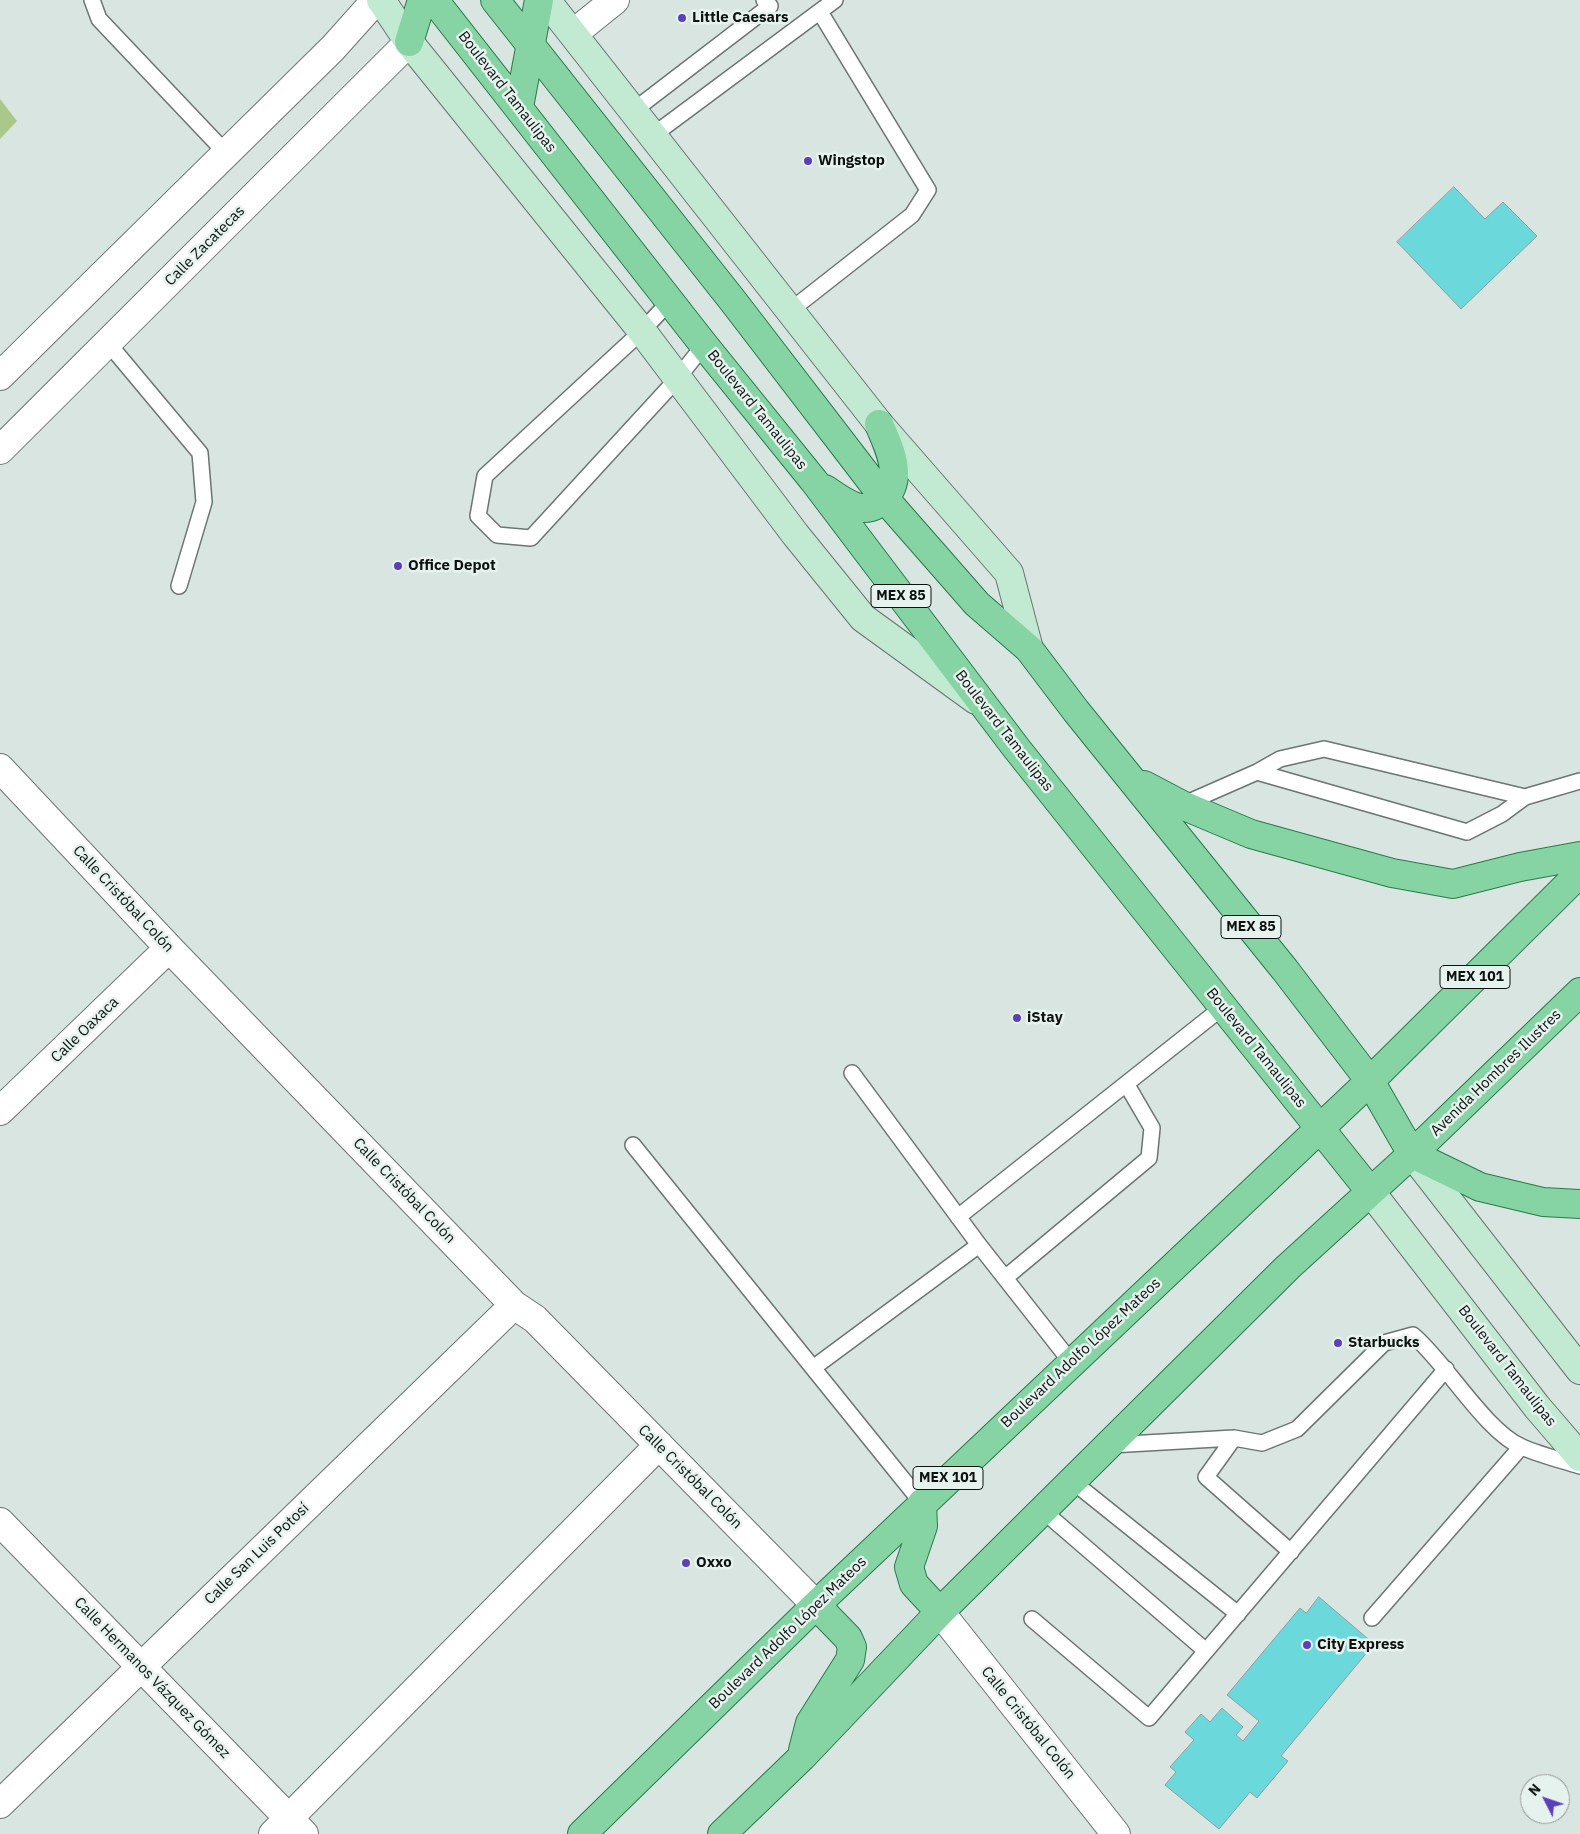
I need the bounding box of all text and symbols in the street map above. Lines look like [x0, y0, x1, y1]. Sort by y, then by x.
place label: Little Caesars [692, 9, 789, 27]
marker: Little Caesars [676, 12, 688, 24]
street label: Boulevard Tamaulipas [454, 28, 560, 156]
place label: Wingstop [818, 152, 885, 170]
marker: Wingstop [802, 155, 814, 167]
street label: Calle Zacatecas [161, 202, 249, 290]
street label: Boulevard Tamaulipas [703, 347, 811, 473]
place label: Office Depot [408, 557, 496, 575]
marker: Office Depot [392, 560, 404, 572]
road number: MEX 85 [871, 584, 931, 608]
street label: Boulevard Tamaulipas [951, 667, 1057, 795]
street label: Calle Cristóbal Colón [69, 842, 177, 956]
road number: MEX 85 [1221, 916, 1281, 939]
road number: MEX 101 [1440, 966, 1510, 989]
street label: Boulevard Tamaulipas [1202, 985, 1310, 1111]
street label: Calle Oaxaca [47, 993, 123, 1067]
street label: Avenida Hombres Ilustres [1427, 1006, 1565, 1140]
place label: iStay [1027, 1009, 1063, 1027]
marker: iStay [1011, 1012, 1023, 1024]
street label: Calle Cristóbal Colón [349, 1135, 459, 1247]
street label: Boulevard Adolfo López Mateos [997, 1274, 1165, 1432]
street label: Boulevard Tamaulipas [1454, 1302, 1560, 1430]
place label: Starbucks [1348, 1334, 1420, 1352]
marker: Starbucks [1332, 1337, 1344, 1349]
street label: Calle Cristóbal Colón [634, 1421, 746, 1533]
road number: MEX 101 [913, 1466, 983, 1490]
street label: Calle San Luis Potosí [201, 1499, 313, 1609]
street label: Boulevard Adolfo López Mateos [706, 1553, 870, 1713]
place label: Oxxo [696, 1554, 732, 1572]
marker: Oxxo [680, 1557, 692, 1569]
street label: Calle Hermanos Vázquez Gómez [70, 1594, 234, 1762]
place label: City Express [1317, 1636, 1404, 1654]
marker: City Express [1301, 1639, 1313, 1651]
street label: Calle Cristóbal Colón [977, 1663, 1079, 1783]
north arrow [1520, 1774, 1570, 1824]
text: N [1524, 1780, 1545, 1800]

